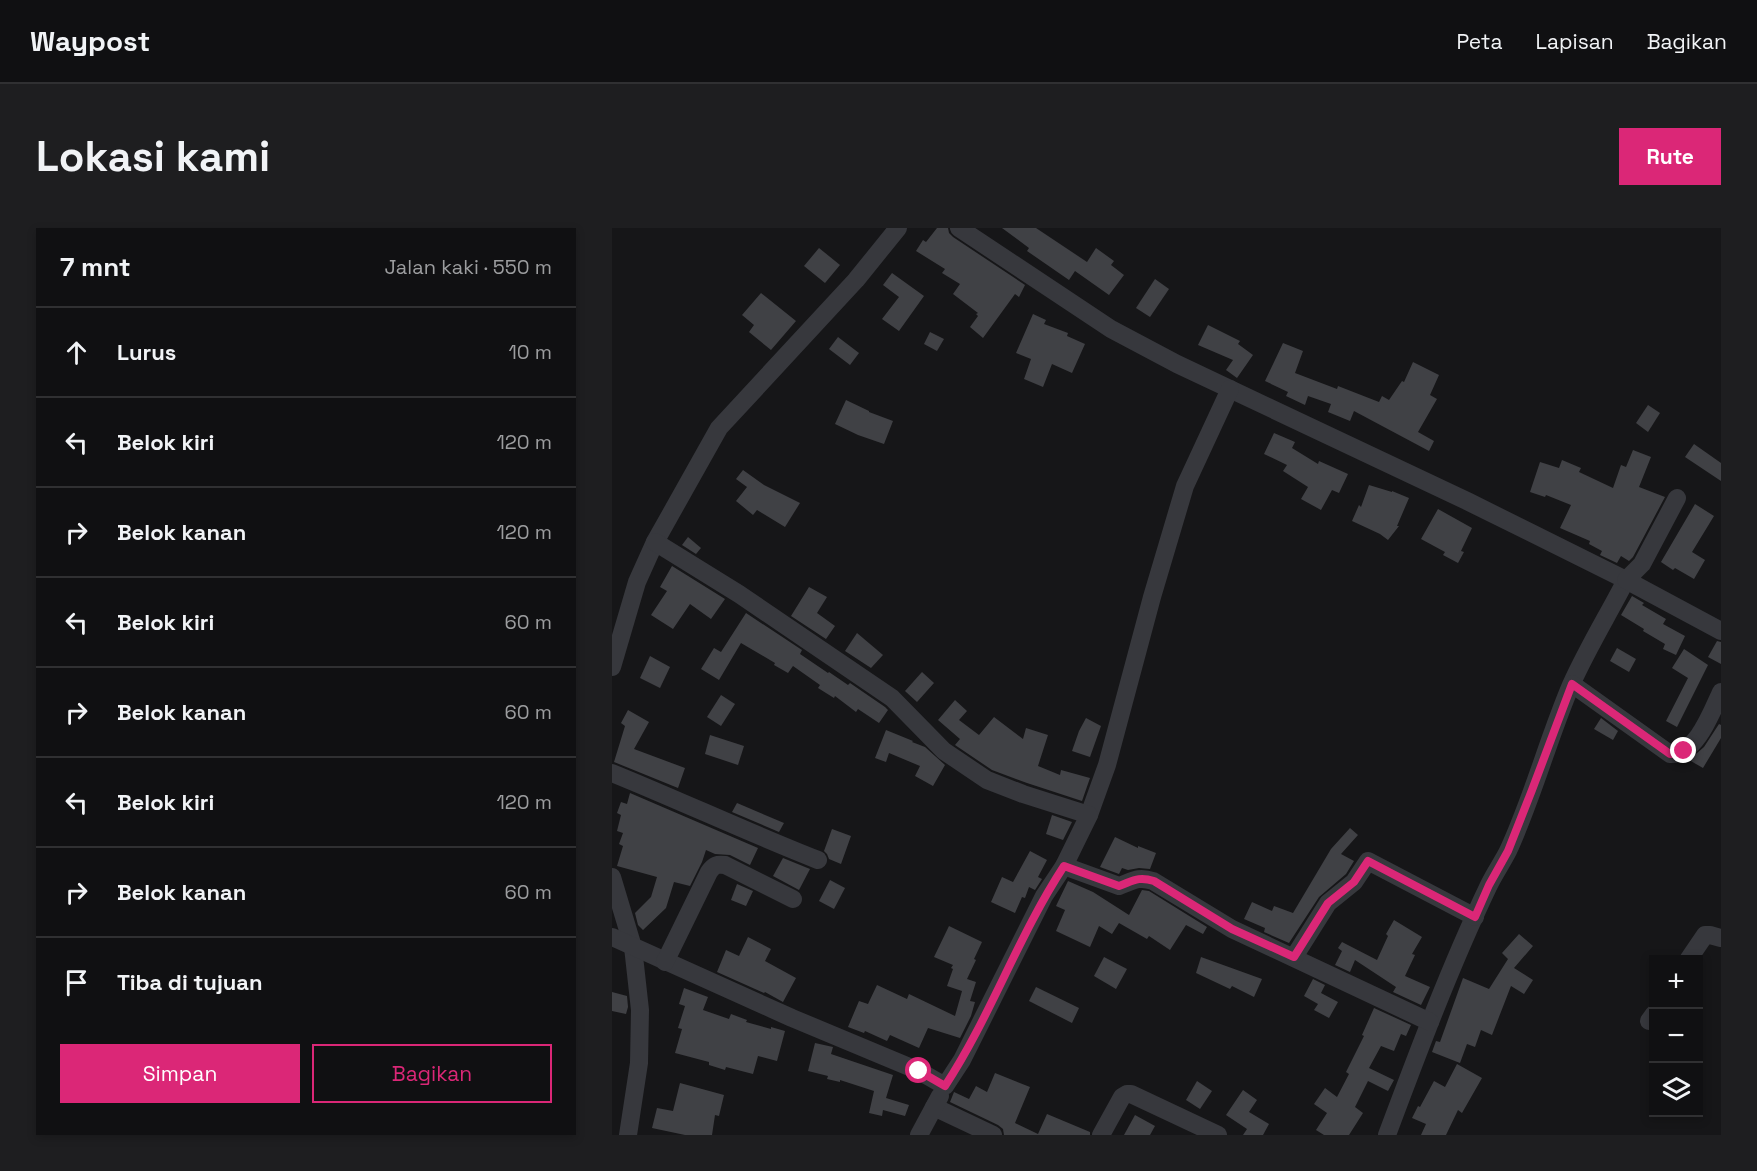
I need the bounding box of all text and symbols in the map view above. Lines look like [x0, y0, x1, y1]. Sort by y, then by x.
text: Waypost [30, 23, 150, 59]
text: Peta [1457, 28, 1503, 55]
text: Lapisan [1536, 28, 1614, 55]
text: Bagikan [1647, 28, 1727, 55]
button: Rute [1619, 128, 1721, 185]
text: Lokasi kami [36, 130, 270, 183]
text: 7 mnt [60, 250, 131, 284]
text: Jalan kaki · 550 m [384, 254, 552, 280]
icon: ahead [60, 336, 93, 369]
text: Lurus [117, 338, 176, 366]
text: 10 m [508, 339, 552, 365]
icon: left [60, 426, 93, 459]
text: Belok kiri [117, 428, 214, 456]
text: 120 m [496, 429, 552, 455]
icon: right [60, 516, 93, 549]
text: Belok kanan [117, 518, 246, 546]
text: 120 m [496, 519, 552, 545]
icon: left [60, 606, 93, 639]
text: Belok kiri [117, 608, 214, 636]
text: 60 m [505, 609, 552, 635]
icon: right [60, 696, 93, 729]
text: Belok kanan [117, 698, 246, 726]
text: 60 m [505, 699, 552, 725]
route end [1670, 737, 1696, 763]
icon: left [60, 786, 93, 819]
text: Belok kiri [117, 788, 214, 816]
text: 120 m [496, 789, 552, 815]
icon: right [60, 876, 93, 909]
text: Belok kanan [117, 878, 246, 906]
text: 60 m [505, 879, 552, 905]
map controls [1649, 955, 1703, 1117]
button: + [1649, 955, 1703, 1009]
icon: arrive [60, 966, 93, 999]
text: Tiba di tujuan [117, 968, 263, 996]
button: − [1649, 1009, 1703, 1063]
button: Simpan [60, 1044, 300, 1103]
button: Bagikan [312, 1044, 552, 1103]
route start [905, 1057, 931, 1083]
button: layers [1649, 1063, 1703, 1117]

